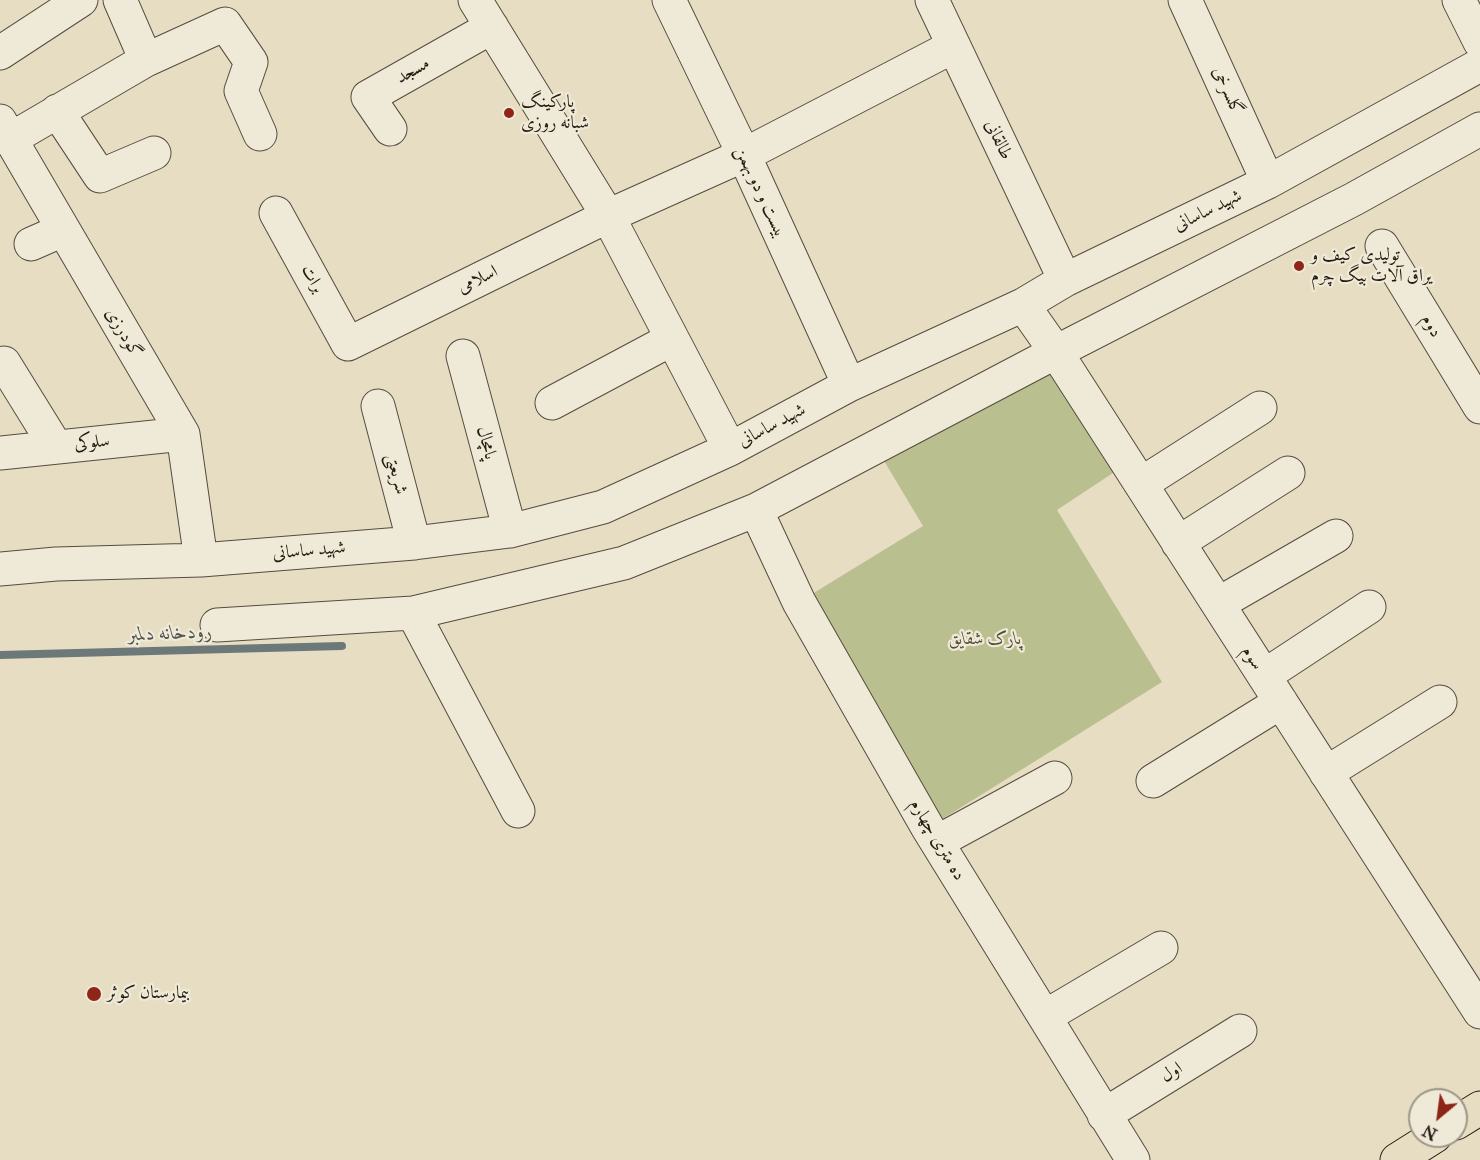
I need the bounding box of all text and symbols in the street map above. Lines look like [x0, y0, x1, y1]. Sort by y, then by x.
street label: مسجد [392, 53, 434, 89]
street label: گلسرخی [1207, 64, 1247, 118]
place label: پارکینگ شبانه روزی [521, 92, 589, 134]
marker: پارکینگ شبانه روزی [502, 106, 516, 120]
street label: طالقانی [979, 117, 1017, 163]
street label: بیست و دو بهمن [730, 143, 790, 241]
street label: شهید ساسانی [1170, 185, 1246, 237]
place label: تولیدی کیف و یراق آلات بیگ چرم [1311, 245, 1431, 288]
marker: تولیدی کیف و یراق آلات بیگ چرم [1292, 259, 1306, 273]
street label: برات [295, 261, 329, 297]
street label: اسلامی [454, 261, 502, 299]
street label: گودرزی [100, 304, 146, 362]
street label: دوم [1416, 310, 1446, 342]
street label: شهید ساسانی [735, 399, 809, 453]
street label: پامچال [471, 424, 501, 462]
street label: سلوکی [73, 430, 111, 456]
street label: شریعتی [380, 451, 412, 497]
street label: شهید ساسانی [272, 537, 346, 565]
water label: رودخانه دلمبر [127, 621, 213, 647]
park label: پارک شقایق [948, 629, 1022, 651]
street label: سوم [1236, 642, 1268, 674]
street label: ده متری چهارم [904, 795, 970, 885]
place label: بیمارستان کوثر [107, 983, 189, 1005]
marker: بیمارستان کوثر [85, 985, 103, 1003]
street label: اول [1157, 1058, 1187, 1088]
north arrow [1408, 1088, 1468, 1148]
text: N [1419, 1121, 1441, 1144]

